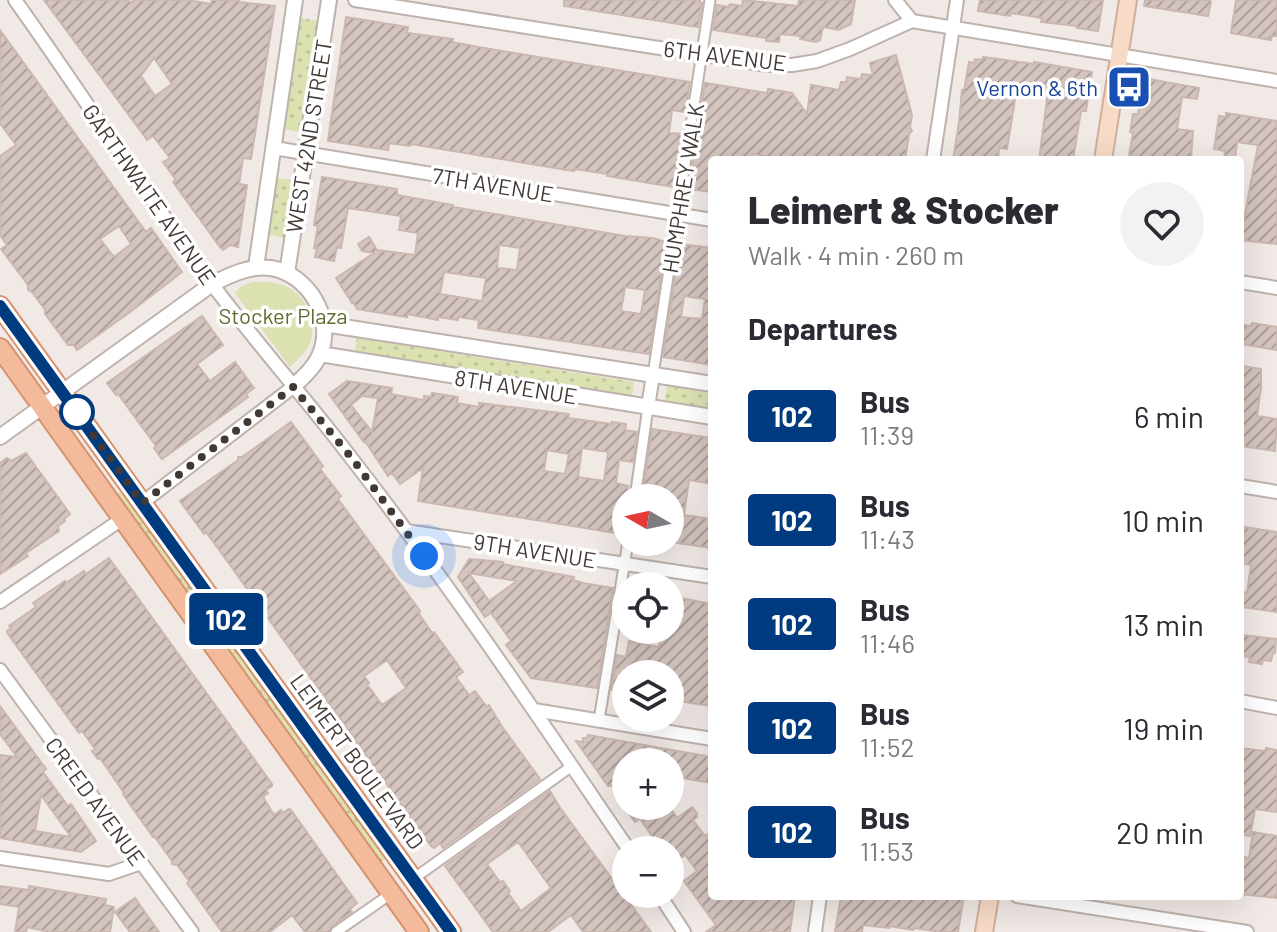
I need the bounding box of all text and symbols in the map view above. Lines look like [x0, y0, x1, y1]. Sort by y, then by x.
street label: 6TH AVENUE [662, 35, 788, 75]
street label: WEST 42ND STREET [280, 37, 336, 235]
bus stop icon: Vernon & 6th [1105, 63, 1153, 111]
place label: Vernon & 6th [976, 74, 1098, 100]
street label: GARTHWAITE AVENUE [78, 99, 222, 289]
street label: HUMPHREY WALK [656, 101, 708, 275]
street label: 7TH AVENUE [431, 162, 555, 206]
button: heart [1120, 182, 1204, 266]
text: Leimert & Stocker [748, 186, 1059, 232]
text: Walk · 4 min · 260 m [748, 239, 964, 270]
park label: Stocker Plaza [218, 302, 348, 328]
text: Departures [748, 310, 898, 346]
street label: 8TH AVENUE [453, 364, 579, 408]
text: Bus [860, 383, 910, 419]
unlabelled marker [60, 395, 94, 429]
text: 6 min [1134, 398, 1204, 434]
text: 102 [771, 399, 813, 433]
text: 11:39 [860, 419, 914, 450]
north arrow [612, 484, 684, 556]
map controls [612, 484, 684, 908]
text: Bus [860, 487, 910, 523]
text: 10 min [1122, 502, 1204, 538]
text: 102 [771, 503, 813, 537]
text: 11:43 [860, 523, 915, 554]
street label: 9TH AVENUE [472, 528, 598, 572]
your location [404, 536, 444, 576]
button: locate [612, 572, 684, 644]
text: Bus [860, 591, 910, 627]
line badge: 102 [180, 593, 272, 645]
text: 102 [205, 602, 247, 636]
text: 13 min [1123, 606, 1204, 642]
text: 102 [771, 607, 813, 641]
text: 11:46 [860, 627, 915, 658]
button: layers [612, 660, 684, 732]
street label: LEIMERT BOULEVARD [286, 668, 430, 854]
text: Bus [860, 695, 910, 731]
text: 19 min [1123, 710, 1204, 746]
text: 102 [771, 711, 813, 745]
text: 11:52 [860, 731, 914, 762]
street label: CREED AVENUE [41, 732, 151, 870]
button: + [612, 748, 684, 820]
text: Bus [860, 799, 910, 835]
text: 20 min [1116, 814, 1204, 850]
text: 102 [771, 815, 813, 849]
text: 11:53 [860, 835, 914, 866]
button: − [612, 836, 684, 908]

